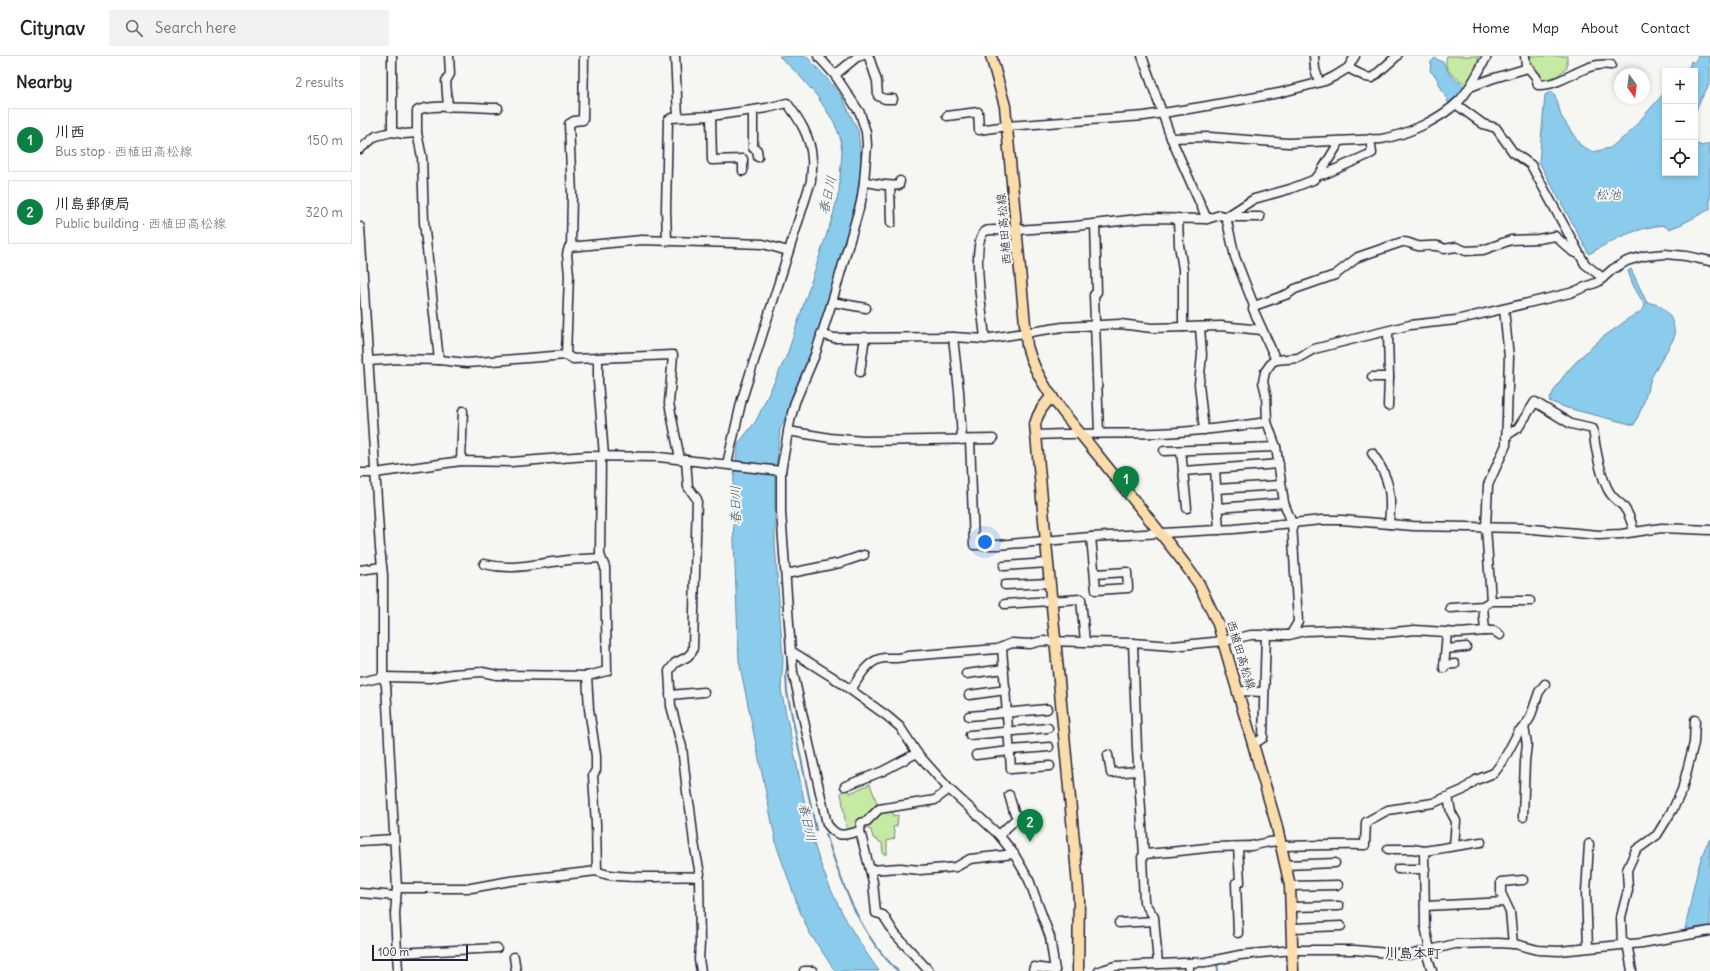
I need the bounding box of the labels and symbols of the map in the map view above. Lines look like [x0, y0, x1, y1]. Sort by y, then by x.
north arrow [1614, 68, 1650, 104]
water label: 春日川 [815, 174, 840, 216]
water label: 松池 [1595, 186, 1622, 203]
street label: 西植田高松線 [993, 193, 1014, 266]
pin: 1 [1113, 466, 1139, 499]
water label: 春日川 [727, 485, 744, 525]
your location [975, 532, 995, 552]
street label: 西植田高松線 [1224, 618, 1259, 691]
water label: 春日川 [795, 801, 820, 843]
pin: 2 [1017, 809, 1043, 842]
scale bar [372, 943, 468, 962]
district label: 川島本町 [1385, 944, 1441, 962]

